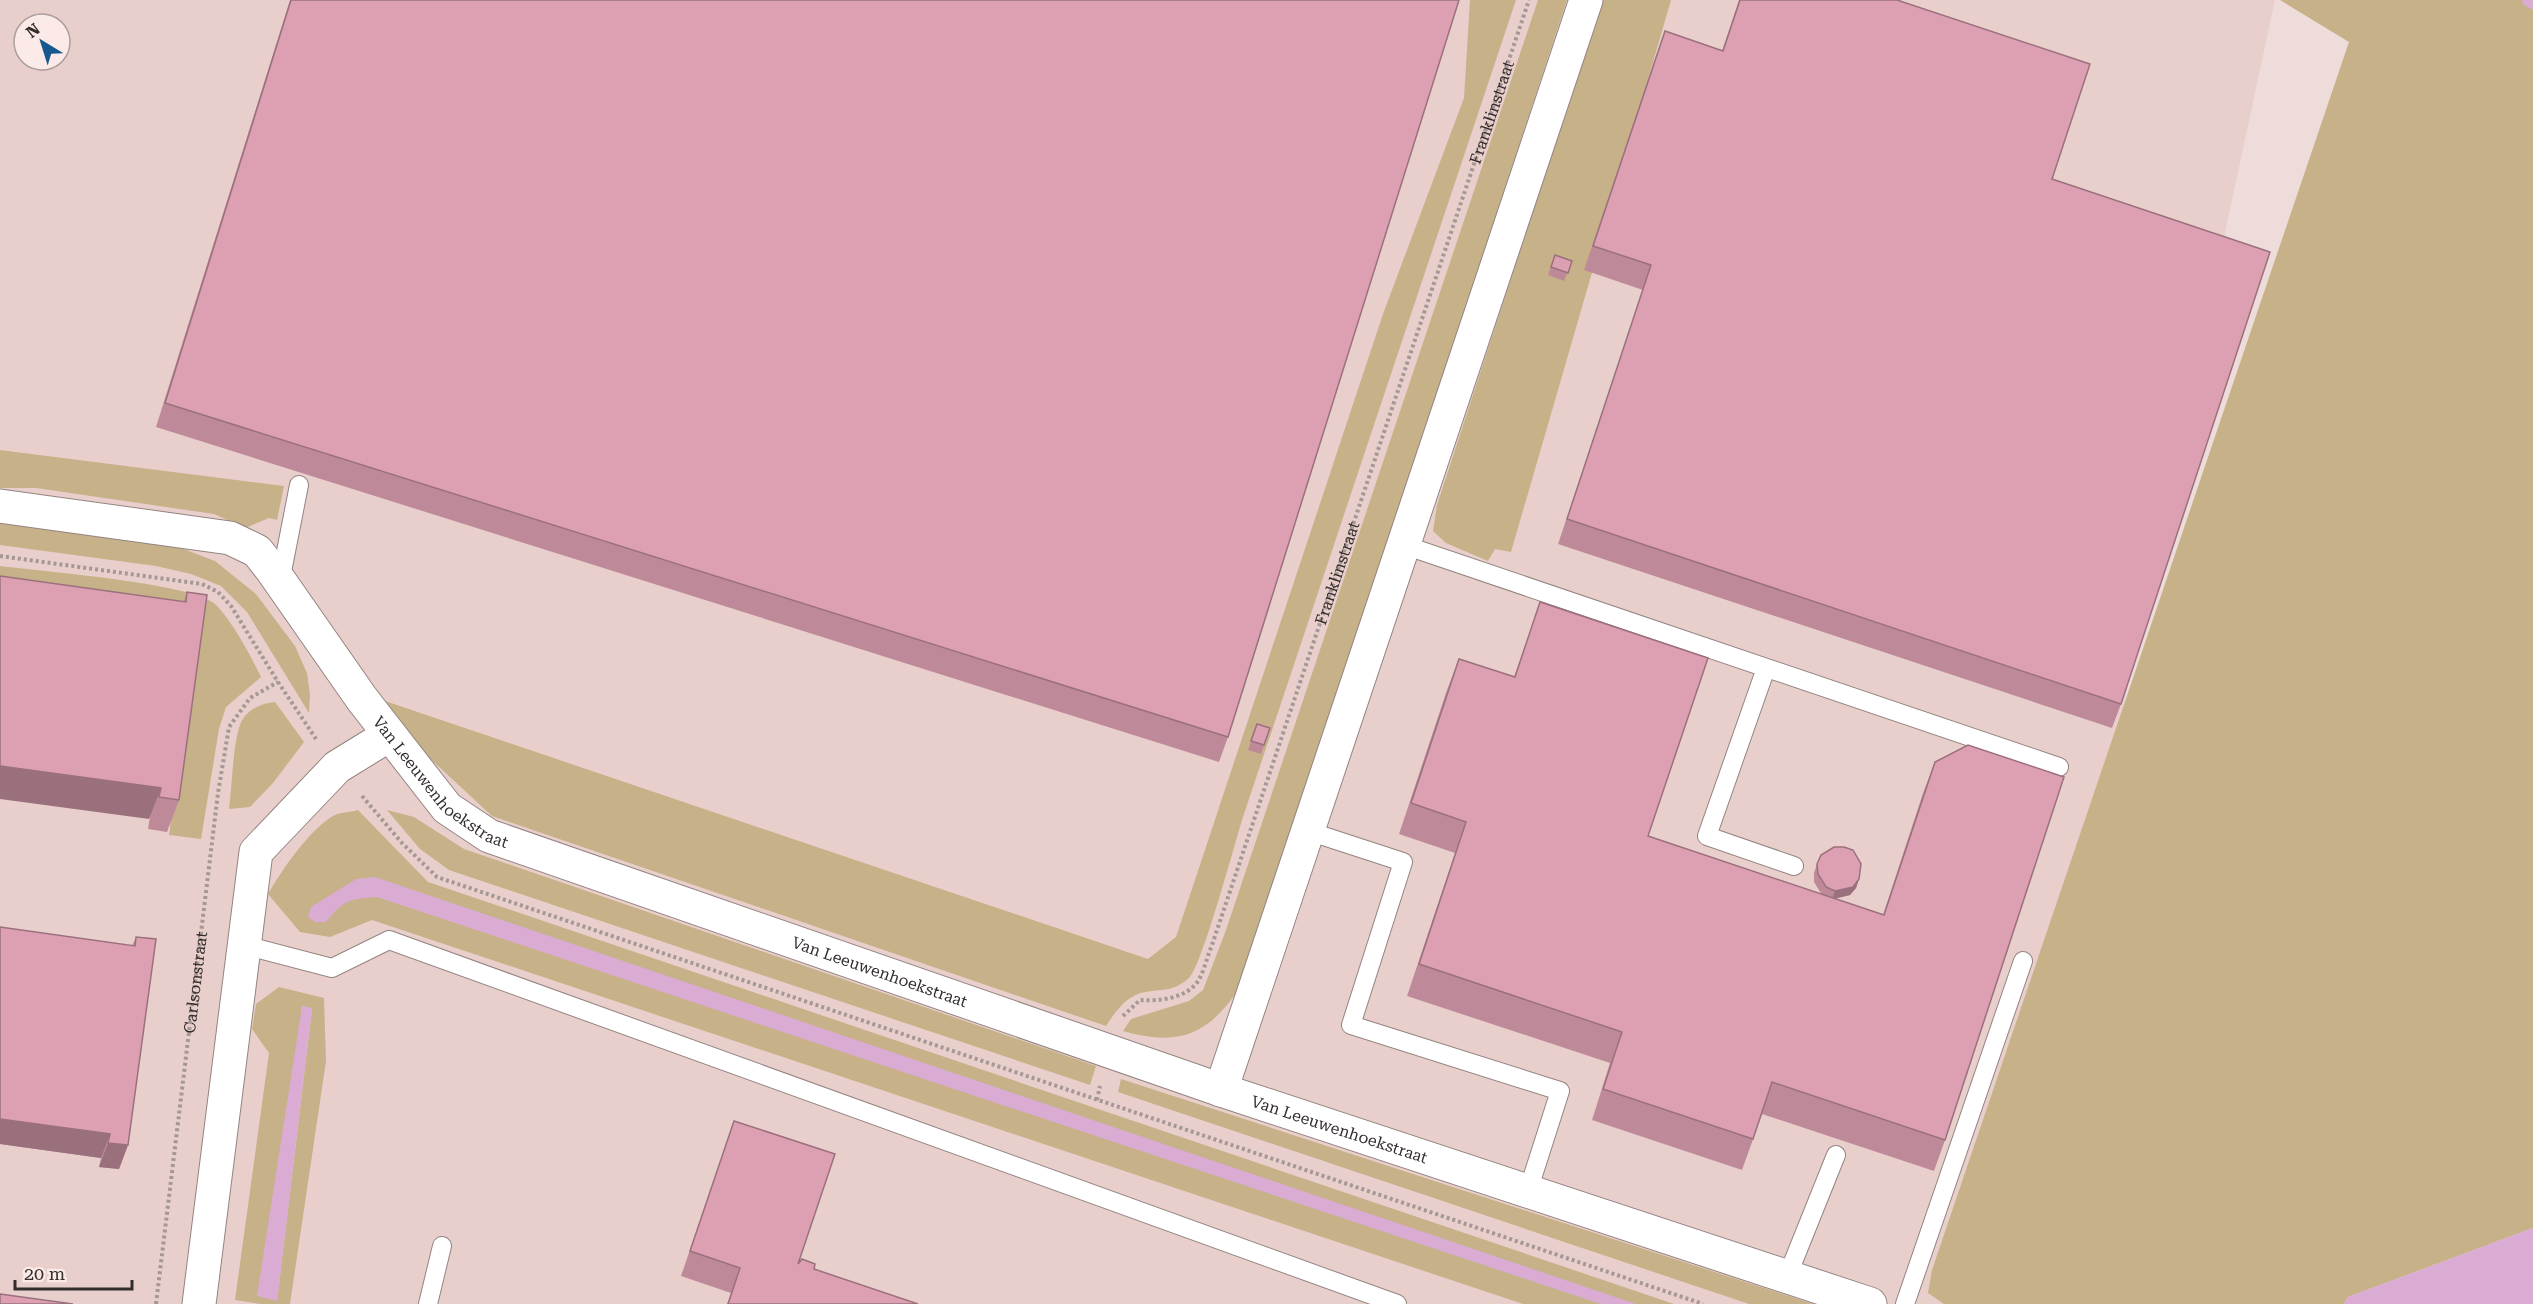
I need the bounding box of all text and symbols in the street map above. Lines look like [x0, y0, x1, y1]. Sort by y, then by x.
north arrow [12, 12, 72, 72]
text: N [22, 19, 44, 42]
street label: Franklinstraat [1465, 58, 1517, 166]
street label: Franklinstraat [1311, 519, 1363, 627]
street label: Van Leeuwenhoekstraat [369, 712, 511, 851]
street label: Carlsonstraat [179, 930, 211, 1034]
street label: Van Leeuwenhoekstraat [790, 932, 970, 1011]
street label: Van Leeuwenhoekstraat [1249, 1091, 1430, 1167]
scale bar [15, 1253, 132, 1291]
text: 20 m [24, 1263, 65, 1284]

